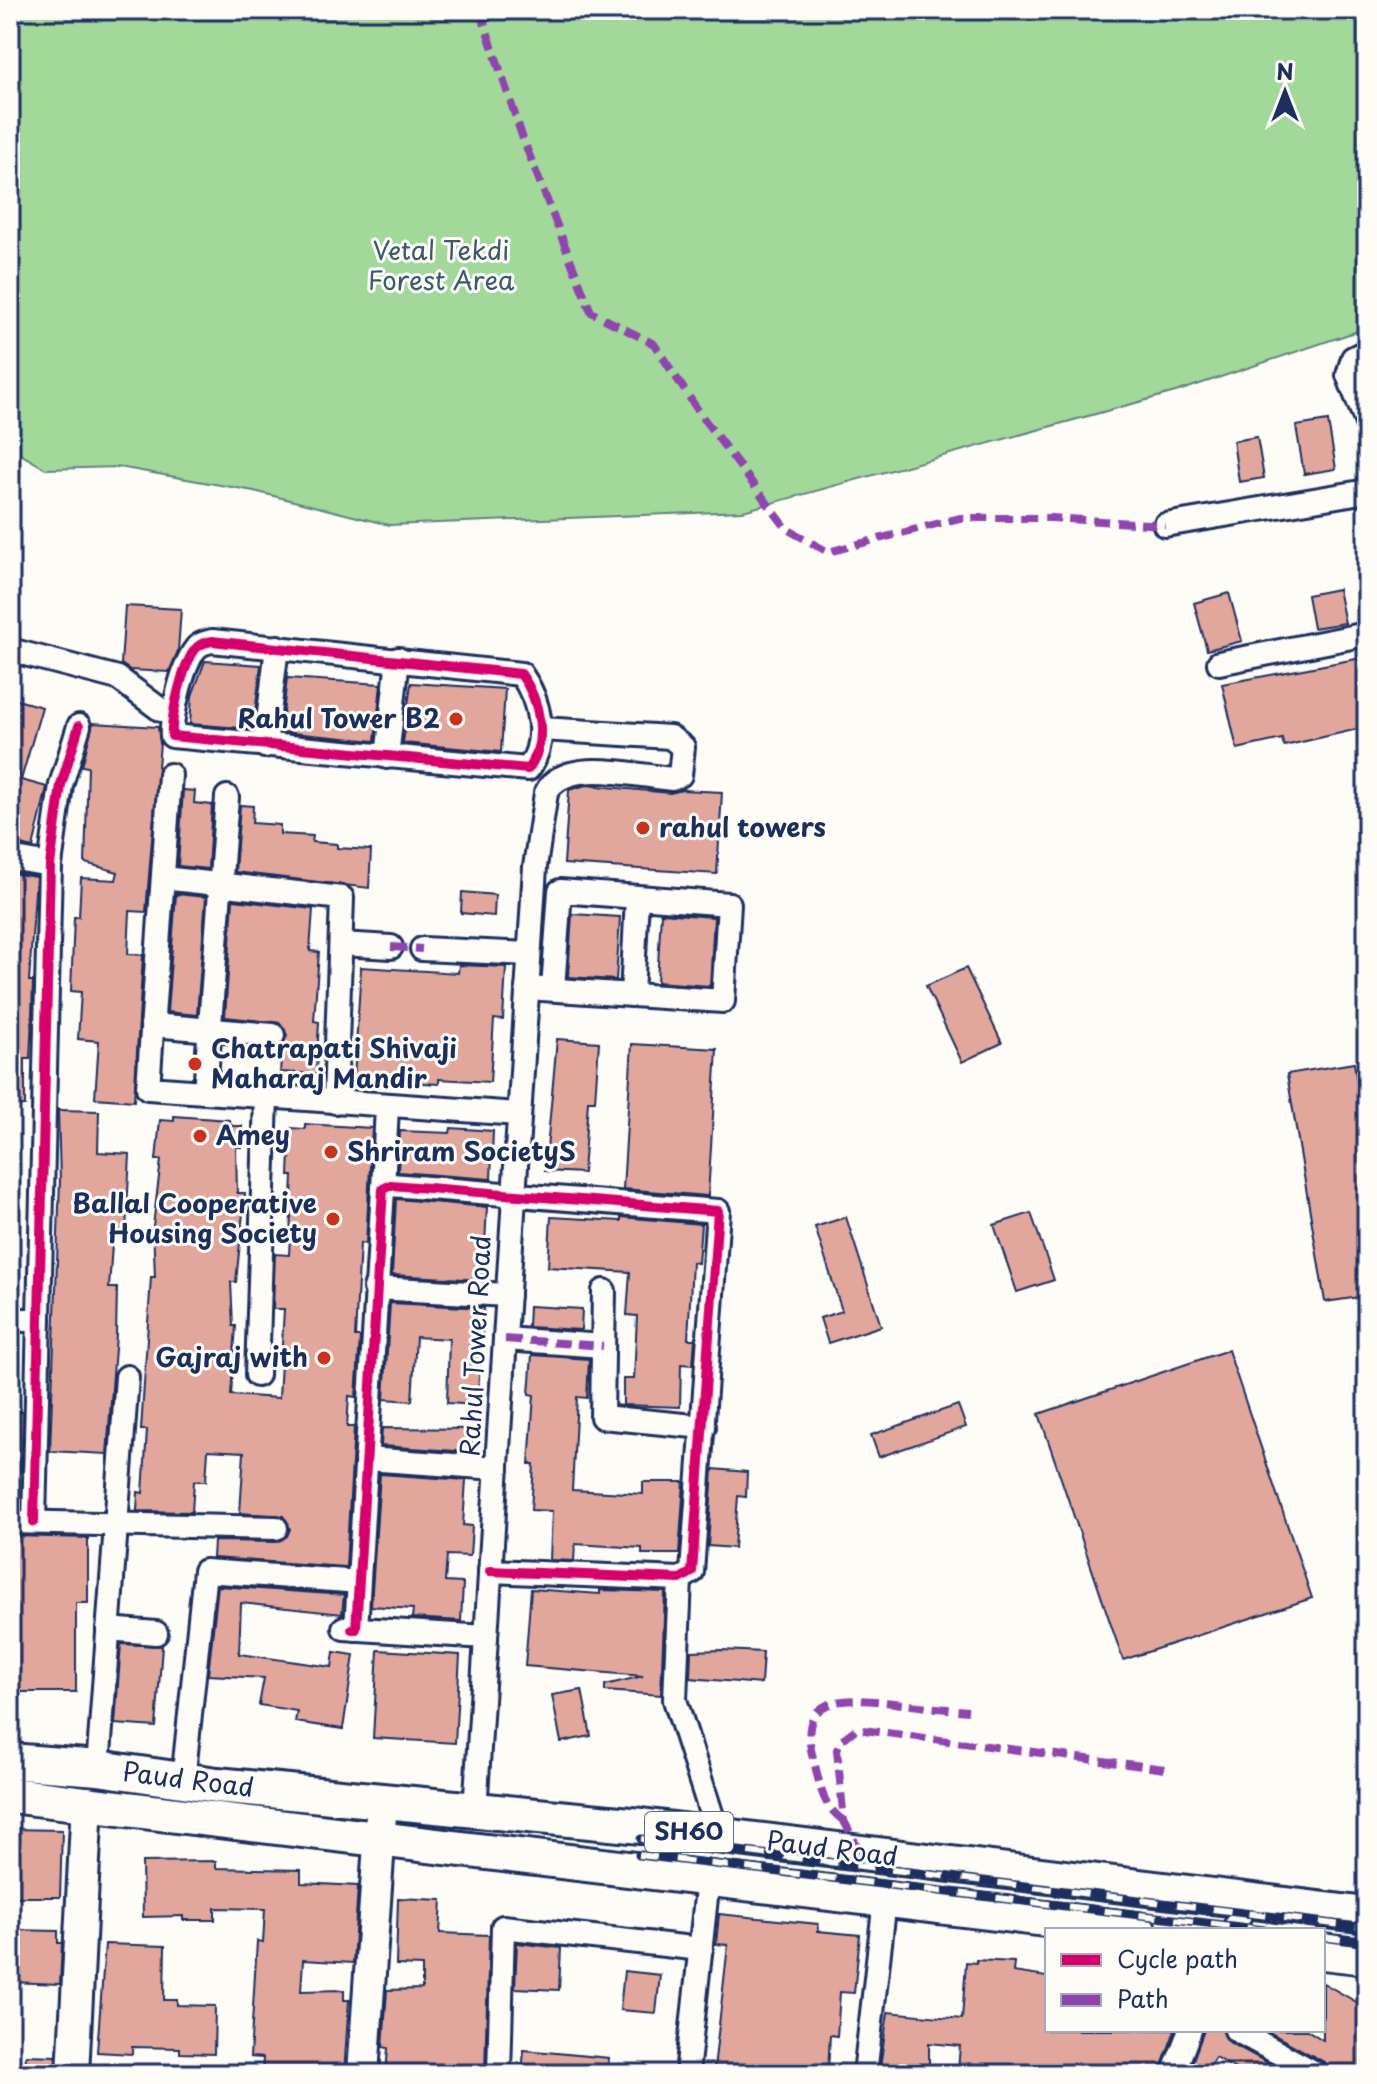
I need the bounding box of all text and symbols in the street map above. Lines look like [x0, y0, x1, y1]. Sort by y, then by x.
north arrow [1245, 52, 1325, 132]
text: N [1276, 54, 1294, 87]
park label: Vetal Tekdi Forest Area [368, 230, 515, 299]
place label: Rahul Tower B2 [238, 698, 440, 737]
marker: Rahul Tower B2 [447, 710, 465, 728]
place label: rahul towers [659, 807, 826, 846]
marker: rahul towers [634, 819, 652, 837]
place label: Chatrapati Shivaji Maharaj Mandir [211, 1028, 457, 1097]
marker: Chatrapati Shivaji Maharaj Mandir [186, 1055, 204, 1073]
place label: Amey [216, 1115, 290, 1154]
marker: Amey [191, 1127, 209, 1145]
place label: Shriram SocietyS [347, 1131, 576, 1170]
marker: Shriram SocietyS [322, 1143, 340, 1161]
place label: Ballal Cooperative Housing Society [72, 1183, 317, 1252]
marker: Ballal Cooperative Housing Society [324, 1210, 342, 1228]
street label: Rahul Tower Road [449, 1234, 500, 1458]
place label: Gajraj with [155, 1337, 308, 1376]
marker: Gajraj with [315, 1349, 333, 1367]
street label: Paud Road [120, 1751, 256, 1806]
road number: SH60 [645, 1812, 733, 1852]
street label: Paud Road [764, 1820, 900, 1875]
legend [1045, 1928, 1325, 2032]
text: Cycle path [1117, 1940, 1238, 1976]
text: Path [1117, 1980, 1169, 2016]

